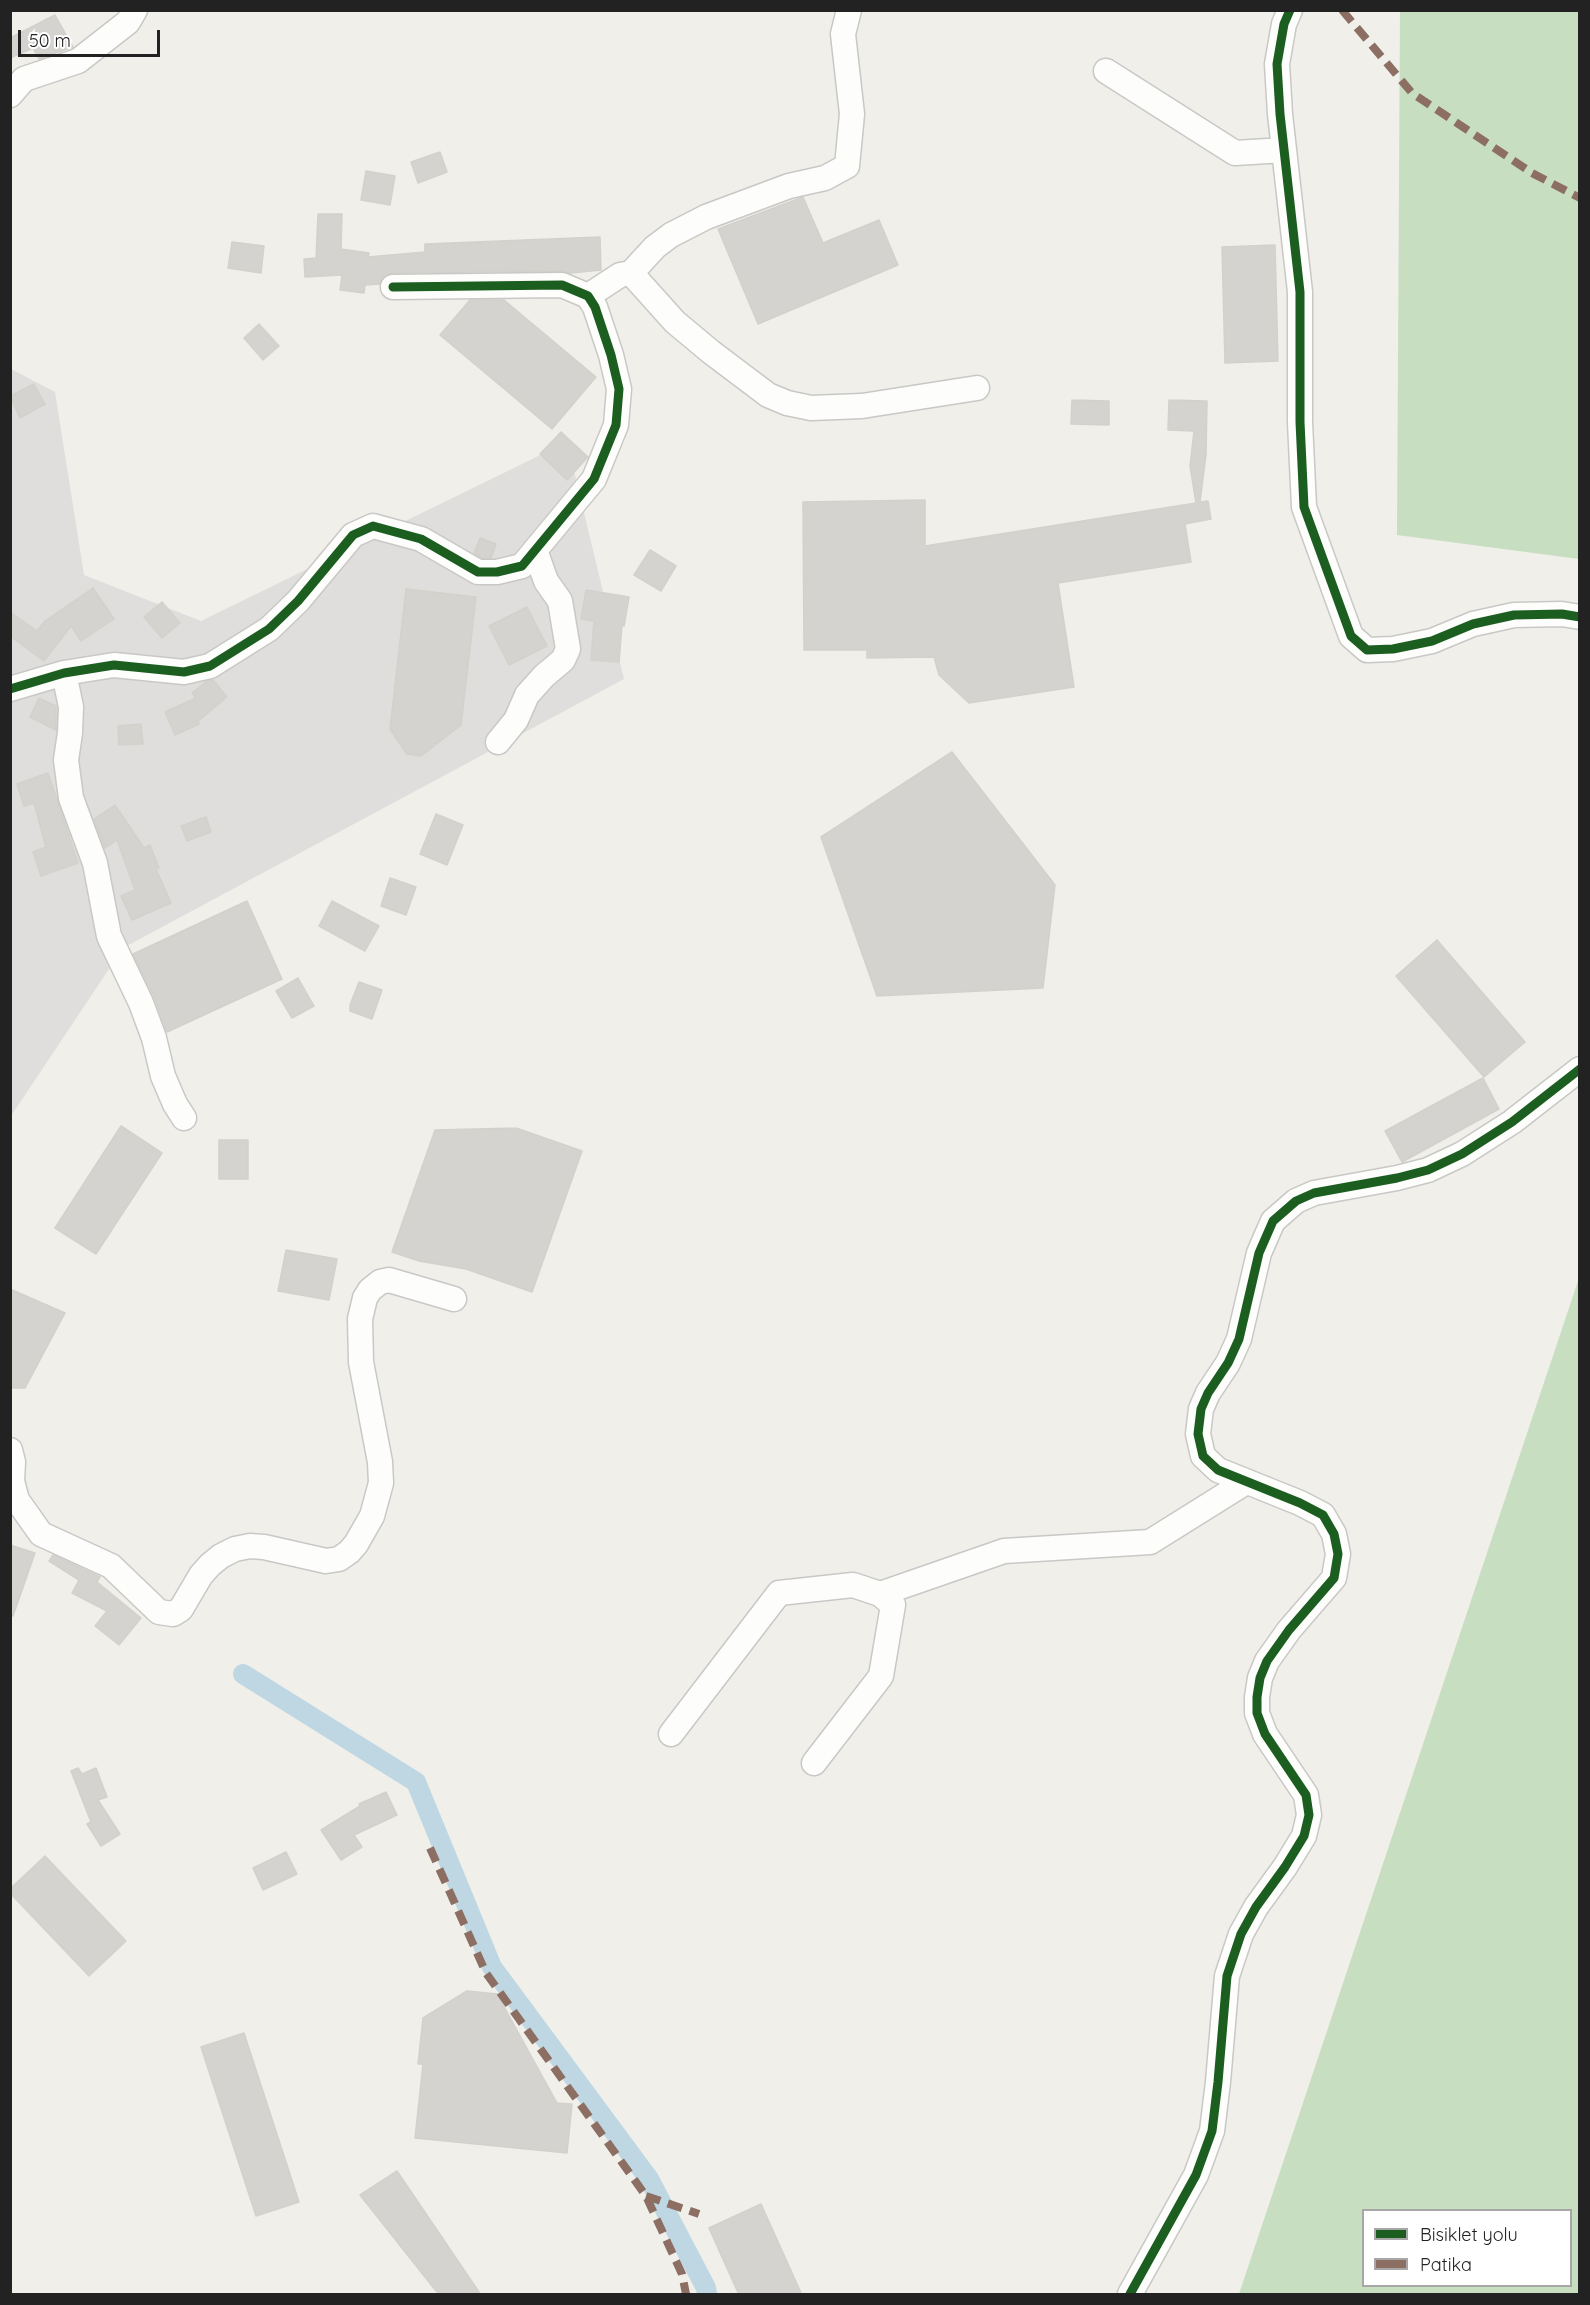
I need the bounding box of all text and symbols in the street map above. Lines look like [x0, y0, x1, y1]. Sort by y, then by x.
scale bar [21, 18, 164, 56]
text: 50 m [29, 29, 71, 52]
legend [1362, 2209, 1572, 2287]
text: Bisiklet yolu [1420, 2223, 1518, 2246]
text: Patika [1420, 2253, 1472, 2276]

